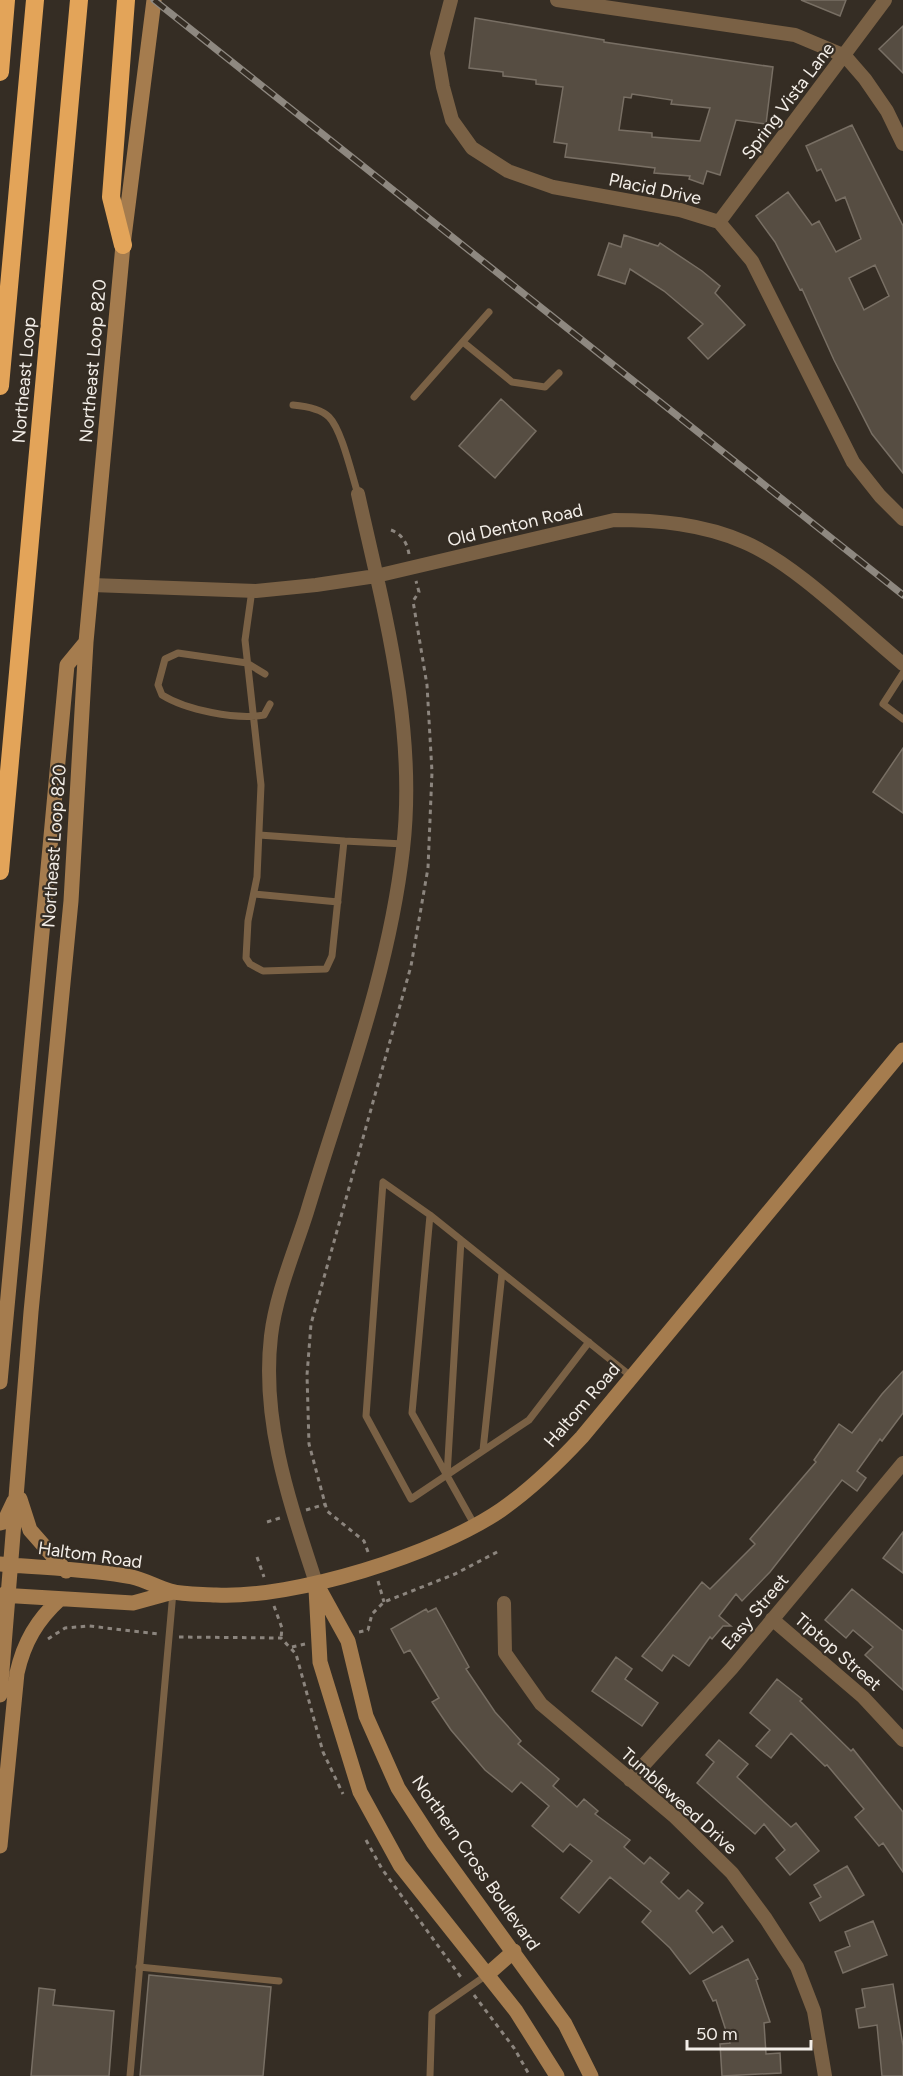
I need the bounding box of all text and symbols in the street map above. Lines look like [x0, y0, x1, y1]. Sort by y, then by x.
street label: Spring Vista Lane [737, 38, 839, 164]
street label: Placid Drive [607, 168, 703, 210]
street label: Northeast Loop 820 [75, 278, 111, 444]
street label: Northeast Loop [8, 316, 40, 444]
street label: Old Denton Road [445, 499, 585, 551]
street label: Northeast Loop 820 [37, 763, 71, 929]
street label: Haltom Road [539, 1358, 625, 1452]
street label: Haltom Road [36, 1537, 144, 1573]
street label: Easy Street [717, 1569, 793, 1655]
street label: Tiptop Street [790, 1608, 886, 1696]
street label: Tumbleweed Drive [616, 1743, 742, 1859]
street label: Northern Cross Boulevard [407, 1771, 545, 1955]
scale bar [687, 2013, 812, 2051]
text: 50 m [696, 2023, 738, 2045]

